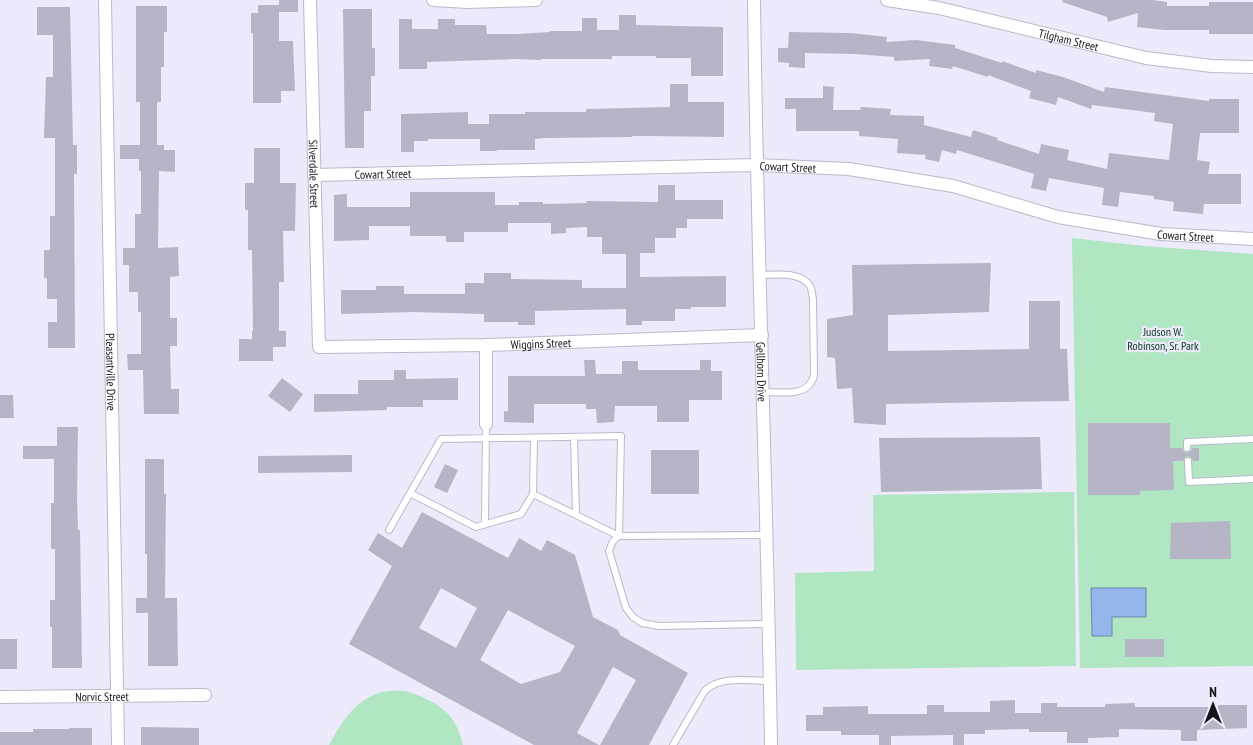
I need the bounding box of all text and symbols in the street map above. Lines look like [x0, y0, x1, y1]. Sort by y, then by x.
street label: Tilgham Street [1037, 25, 1101, 54]
street label: Silverdale Street [306, 139, 323, 209]
street label: Cowart Street [759, 158, 817, 175]
street label: Cowart Street [355, 165, 412, 182]
street label: Cowart Street [1156, 226, 1215, 244]
park label: Judson W. Robinson, Sr. Park [1127, 324, 1199, 353]
street label: Pleasantville Drive [103, 333, 120, 411]
street label: Wiggins Street [510, 334, 572, 352]
street label: Gellhorn Drive [754, 342, 770, 402]
north arrow [1188, 680, 1238, 730]
text: N [1209, 683, 1217, 701]
street label: Norvic Street [75, 688, 130, 704]

